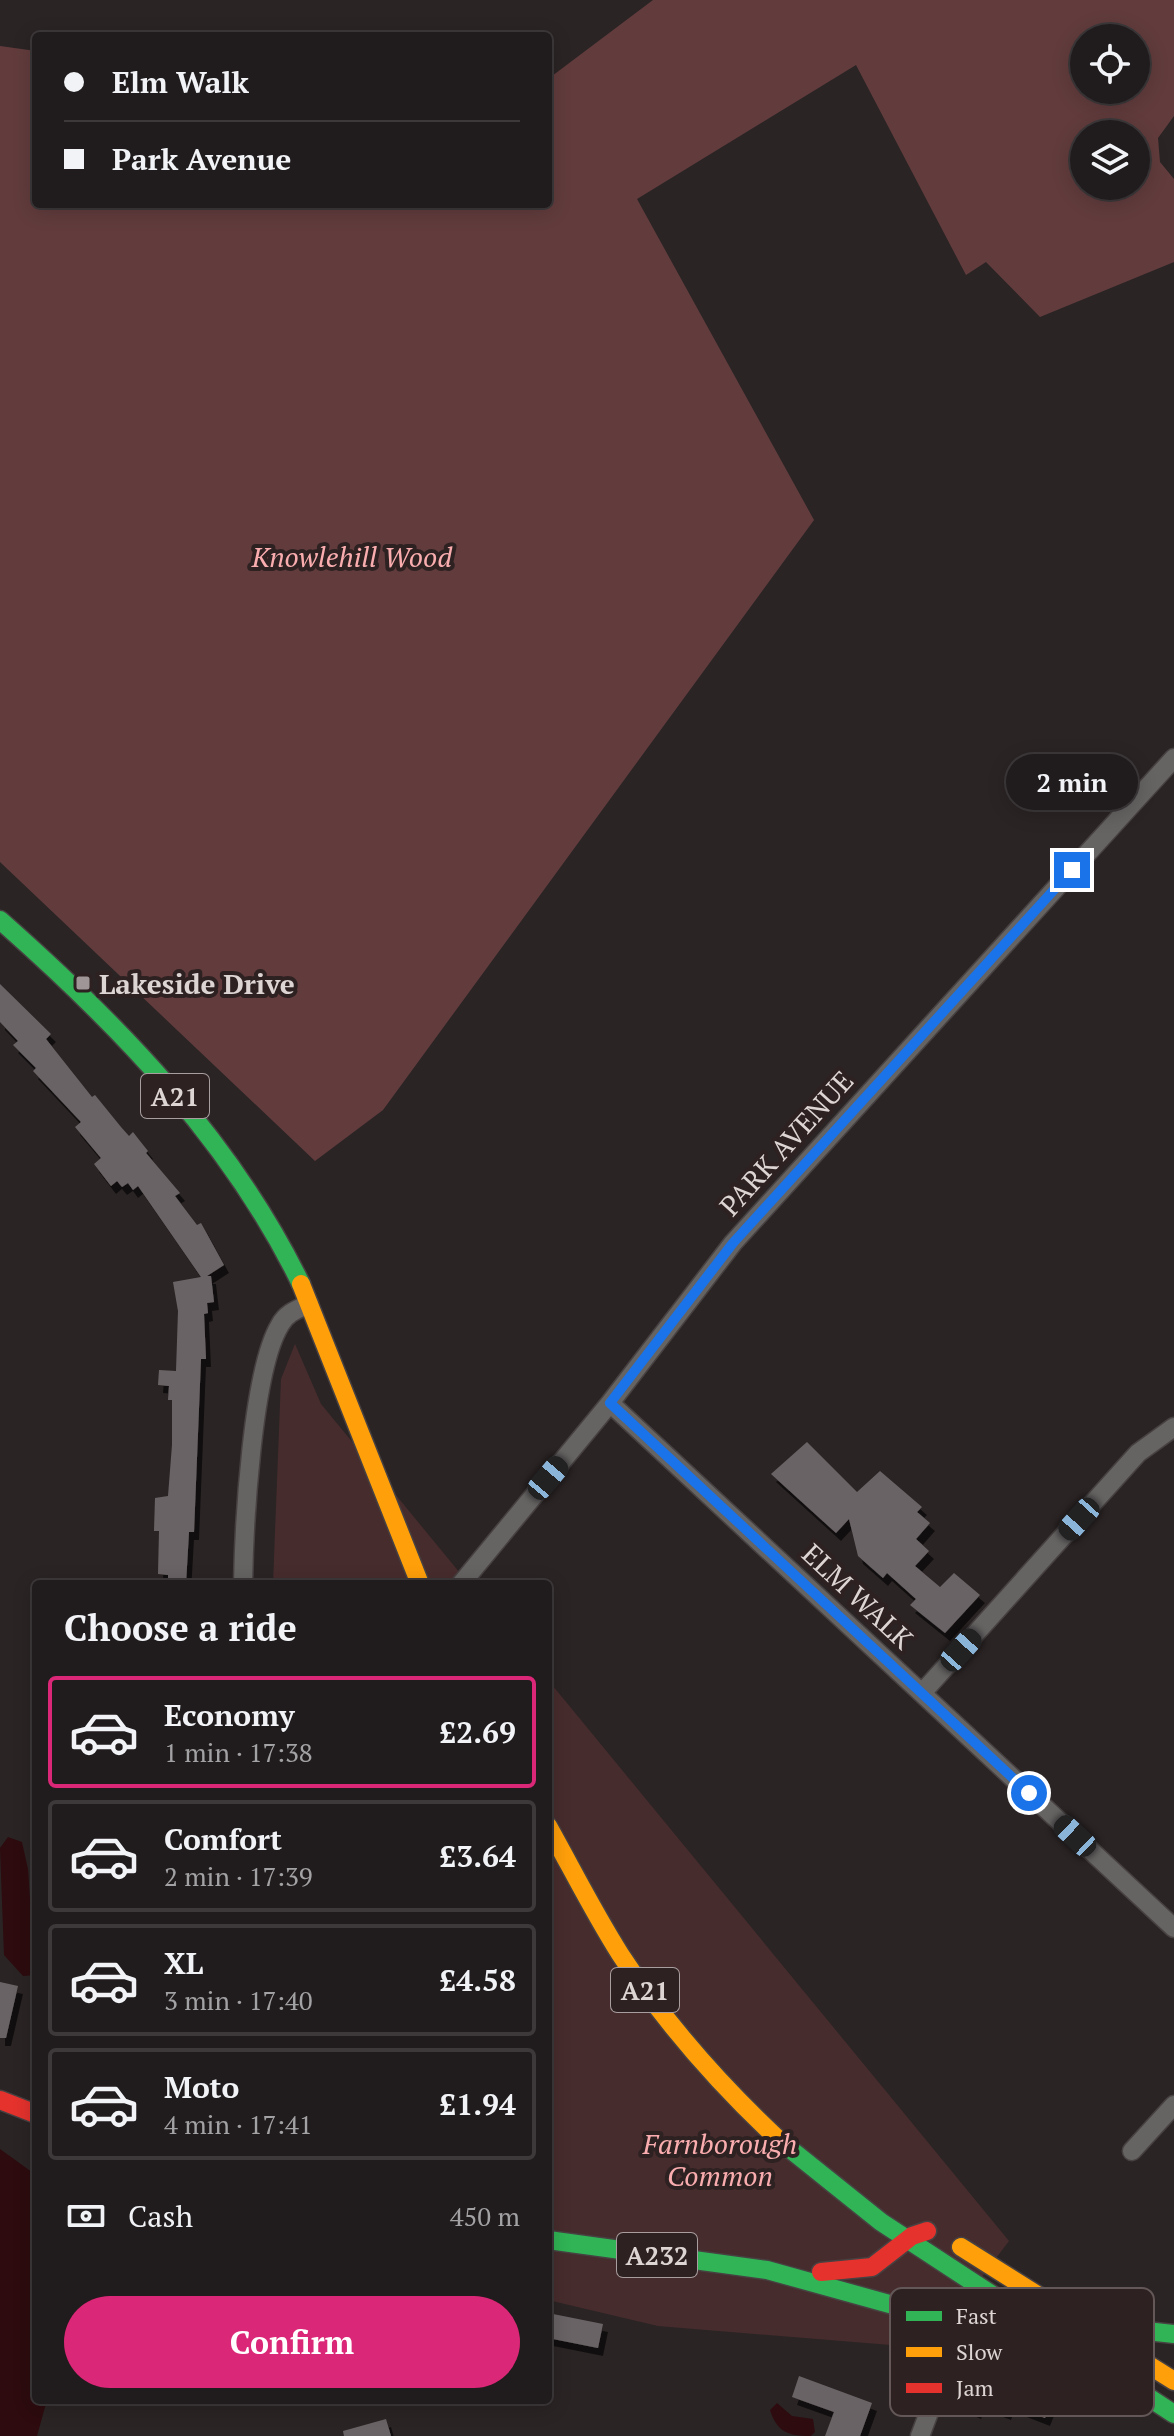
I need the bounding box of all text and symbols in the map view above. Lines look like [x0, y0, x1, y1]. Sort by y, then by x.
map controls [1070, 24, 1150, 200]
button: locate [1070, 24, 1150, 104]
text: Elm Walk [112, 62, 249, 102]
button: layers [1070, 120, 1150, 200]
text: Park Avenue [112, 139, 291, 179]
park label: Knowlehill Wood [251, 538, 453, 575]
callout: 2 min [1006, 754, 1138, 810]
text: 2 min [1036, 765, 1108, 799]
route end [1054, 852, 1090, 888]
place label: Lakeside Drive [99, 965, 295, 1002]
marker: Lakeside Drive [74, 974, 92, 992]
street label: PARK AVENUE [711, 1063, 861, 1223]
road number: A21 [141, 1074, 209, 1118]
car [523, 1452, 573, 1504]
car [1054, 1493, 1104, 1545]
street label: ELM WALK [795, 1535, 922, 1658]
text: Choose a ride [64, 1604, 297, 1651]
car [936, 1624, 986, 1676]
text: Economy [164, 1695, 295, 1735]
icon: car [68, 1696, 140, 1768]
text: £2.69 [439, 1712, 516, 1752]
text: 1 min · 17:38 [164, 1735, 313, 1769]
route start [1011, 1775, 1047, 1811]
car [1049, 1811, 1101, 1861]
text: Comfort [164, 1819, 282, 1859]
icon: car [68, 1820, 140, 1892]
text: £3.64 [439, 1836, 516, 1876]
text: 2 min · 17:39 [164, 1859, 313, 1893]
text: XL [164, 1943, 203, 1983]
icon: car [68, 1944, 140, 2016]
text: £4.58 [439, 1960, 516, 2000]
road number: A21 [611, 1968, 679, 2012]
text: 3 min · 17:40 [164, 1983, 313, 2017]
text: Moto [164, 2067, 239, 2107]
icon: car [68, 2068, 140, 2140]
text: £1.94 [439, 2084, 516, 2124]
text: 4 min · 17:41 [164, 2107, 313, 2141]
park label: Farnborough Common [642, 2125, 797, 2194]
icon: cash [64, 2194, 108, 2238]
text: Cash [128, 2196, 193, 2236]
text: 450 m [450, 2199, 520, 2233]
road number: A232 [617, 2233, 697, 2277]
legend [890, 2288, 1154, 2416]
button: Confirm [64, 2296, 520, 2388]
text: Fast [956, 2301, 997, 2330]
text: Slow [956, 2337, 1003, 2366]
text: Jam [956, 2373, 994, 2402]

